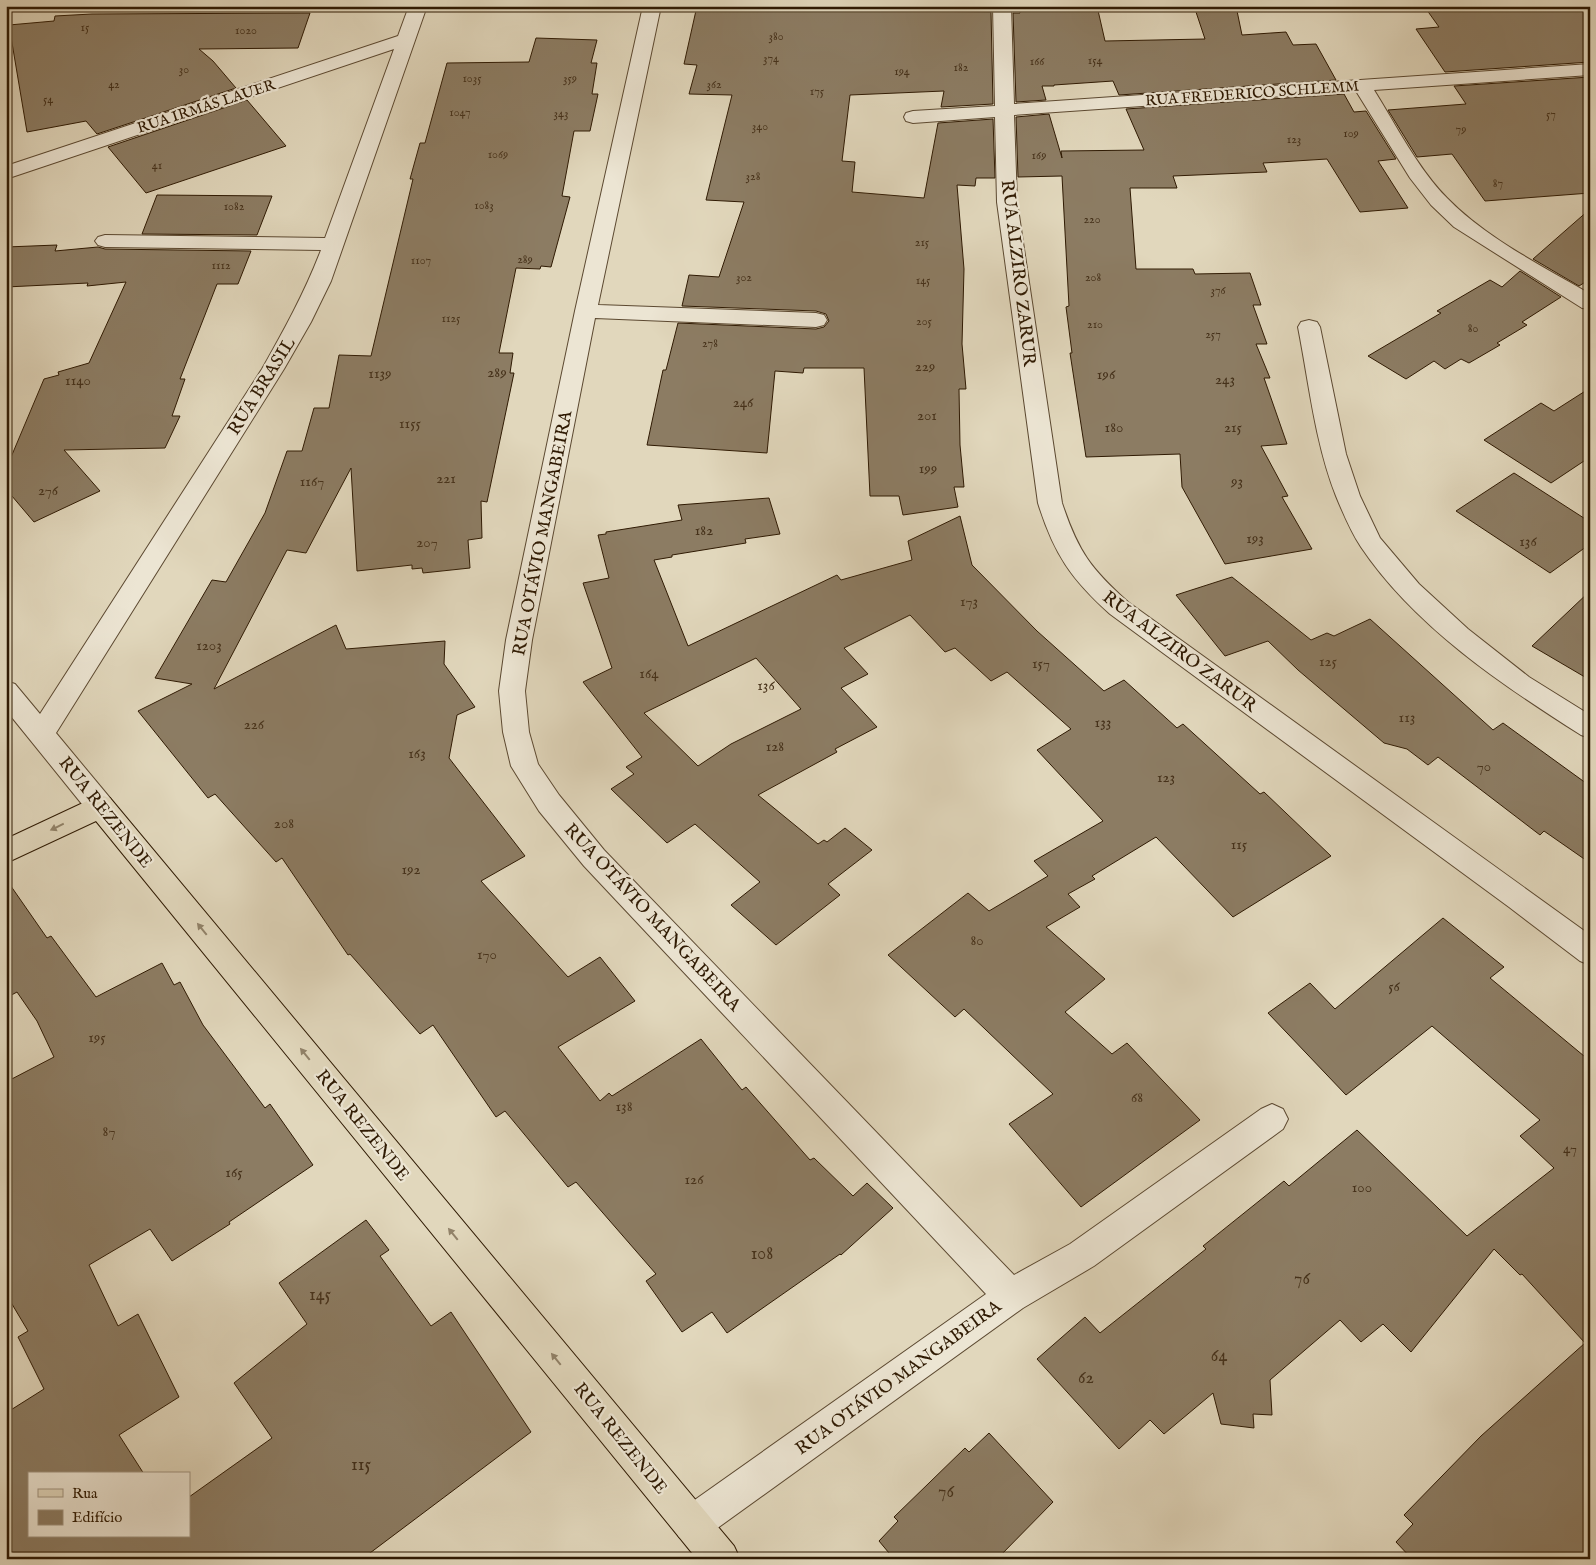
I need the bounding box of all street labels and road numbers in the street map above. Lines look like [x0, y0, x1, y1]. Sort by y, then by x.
street label: RUA IRMÃS LAUER [135, 75, 278, 138]
street label: RUA FREDERICO SCHLEMM [1144, 77, 1360, 110]
street label: RUA ALZIRO ZARUR [995, 179, 1041, 369]
street label: RUA BRASIL [223, 334, 301, 440]
street label: RUA OTÁVIO MANGABEIRA [506, 408, 579, 658]
street label: RUA ALZIRO ZARUR [1097, 587, 1262, 719]
street label: RUA REZENDE [53, 752, 157, 873]
street label: RUA OTÁVIO MANGABEIRA [558, 818, 747, 1018]
street label: RUA REZENDE [310, 1065, 414, 1186]
street label: RUA OTÁVIO MANGABEIRA [790, 1294, 1007, 1461]
street label: RUA REZENDE [568, 1378, 672, 1499]

